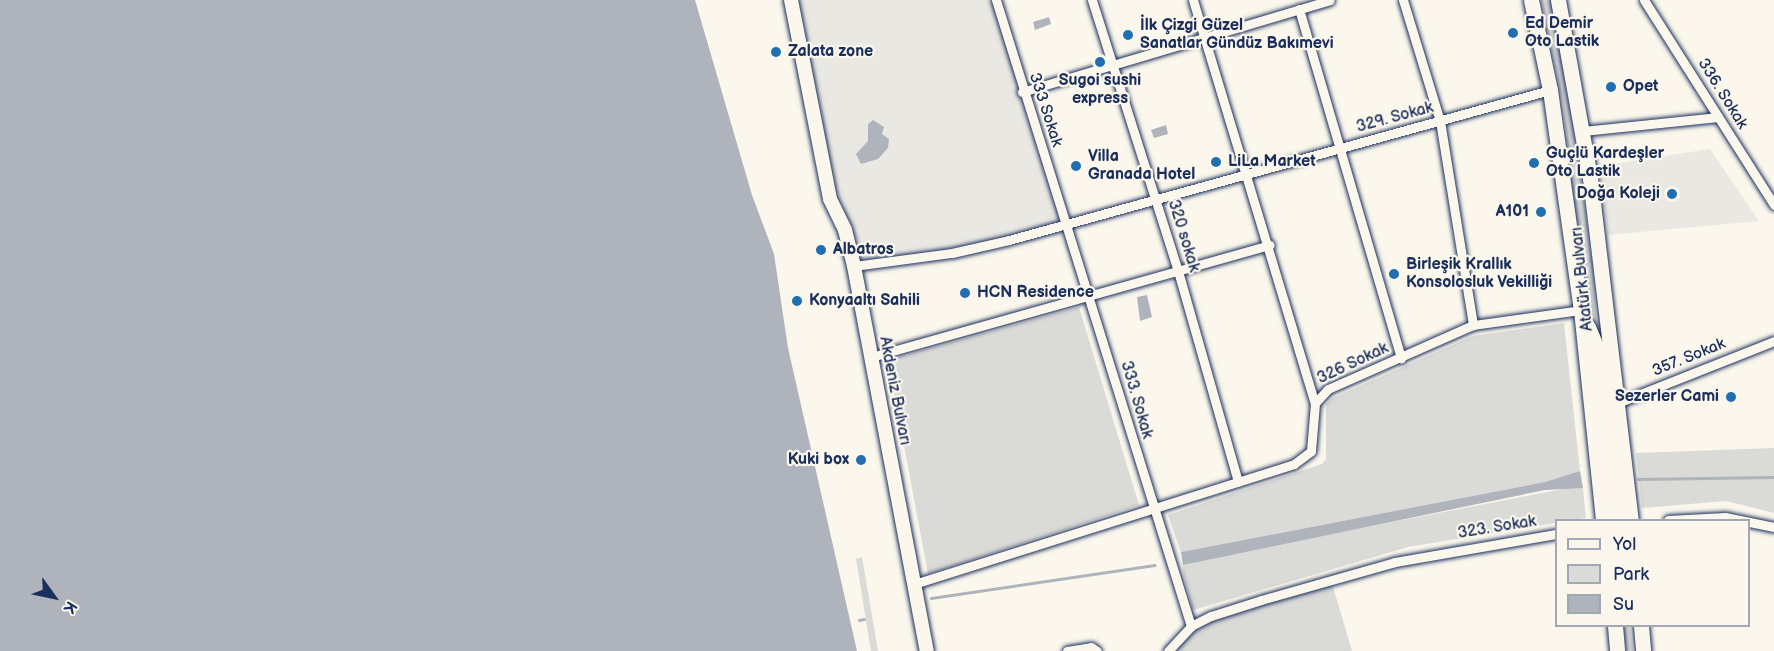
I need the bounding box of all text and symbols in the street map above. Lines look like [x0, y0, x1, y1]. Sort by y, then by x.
place label: Ed Demir Oto Lastik [1525, 14, 1599, 52]
place label: İlk Çizgi Güzel Sanatlar Gündüz Bakımevi [1140, 16, 1334, 54]
marker: Ed Demir Oto Lastik [1506, 26, 1520, 40]
marker: İlk Çizgi Güzel Sanatlar Gündüz Bakımevi [1121, 28, 1135, 42]
place label: Zalata zone [788, 42, 873, 62]
marker: Zalata zone [769, 45, 783, 59]
marker: Sugoi sushi express [1093, 55, 1107, 69]
street label: 336. Sokak [1693, 55, 1751, 133]
street label: 333 Sokak [1024, 70, 1066, 150]
place label: Sugoi sushi express [1059, 71, 1141, 109]
place label: Opet [1623, 77, 1658, 97]
marker: Opet [1604, 80, 1618, 94]
street label: 329. Sokak [1354, 98, 1436, 138]
place label: Guçlü Kardeşler Oto Lastik [1546, 144, 1664, 182]
place label: Villa Granada Hotel [1088, 147, 1195, 185]
place label: LiLa Market [1228, 152, 1316, 172]
marker: LiLa Market [1209, 155, 1223, 169]
marker: Guçlü Kardeşler Oto Lastik [1527, 156, 1541, 170]
marker: Villa Granada Hotel [1069, 159, 1083, 173]
place label: Doğa Koleji [1576, 184, 1660, 204]
marker: Doğa Koleji [1665, 187, 1679, 201]
street label: 320 sokak [1163, 198, 1203, 274]
place label: A101 [1496, 202, 1529, 222]
marker: A101 [1534, 205, 1548, 219]
street label: Atatürk Bulvarı [1568, 226, 1598, 332]
place label: Albatros [833, 240, 894, 260]
marker: Albatros [814, 243, 828, 257]
place label: Birleşik Krallık Konsolosluk Vekilliği [1406, 255, 1553, 293]
marker: Birleşik Krallık Konsolosluk Vekilliği [1387, 267, 1401, 281]
place label: HCN Residence [977, 283, 1094, 303]
marker: HCN Residence [958, 286, 972, 300]
place label: Konyaaltı Sahili [809, 291, 920, 311]
marker: Konyaaltı Sahili [790, 294, 804, 308]
street label: Akdeniz Bulvarı [874, 335, 914, 447]
street label: 357. Sokak [1649, 335, 1729, 381]
street label: 326 Sokak [1314, 339, 1392, 389]
street label: 333. Sokak [1116, 359, 1156, 441]
place label: Sezerler Cami [1615, 387, 1719, 407]
marker: Sezerler Cami [1724, 390, 1738, 404]
place label: Kuki box [788, 450, 849, 470]
marker: Kuki box [854, 453, 868, 467]
street label: 323. Sokak [1456, 512, 1538, 544]
legend [1555, 519, 1750, 627]
text: Yol [1613, 534, 1636, 555]
text: Park [1613, 564, 1649, 585]
north arrow [24, 567, 84, 627]
text: Su [1613, 594, 1634, 615]
text: K [59, 597, 80, 617]

